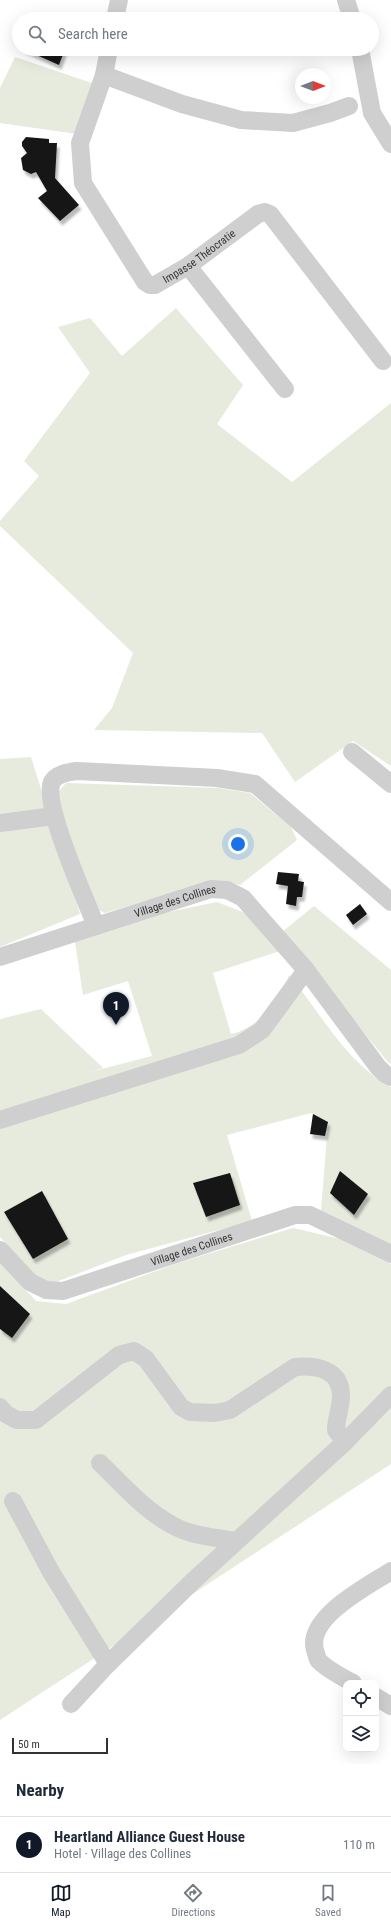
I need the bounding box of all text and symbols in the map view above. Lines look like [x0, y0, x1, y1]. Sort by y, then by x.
search box [12, 12, 379, 56]
icon: search [26, 23, 48, 45]
text: Search here [58, 25, 128, 43]
north arrow [295, 68, 331, 104]
street label: Impasse Théocratie [160, 227, 238, 286]
your location [228, 834, 248, 854]
street label: Village des Collines [133, 883, 216, 920]
pin: 1 [103, 992, 129, 1025]
street label: Village des Collines [149, 1229, 234, 1268]
map controls [343, 1680, 379, 1752]
button: locate [343, 1680, 379, 1716]
button: layers [343, 1716, 379, 1752]
scale bar [12, 1736, 108, 1755]
text: 50 m [18, 1738, 40, 1751]
text: Nearby [16, 1780, 64, 1800]
text: Heartland Alliance Guest House [54, 1828, 245, 1846]
text: 1 [26, 1837, 32, 1852]
text: 110 m [343, 1837, 375, 1852]
text: Hotel · Village des Collines [54, 1846, 191, 1861]
tab: Map [50, 1882, 72, 1919]
tab: Directions [171, 1882, 215, 1919]
tab: Saved [315, 1882, 341, 1919]

